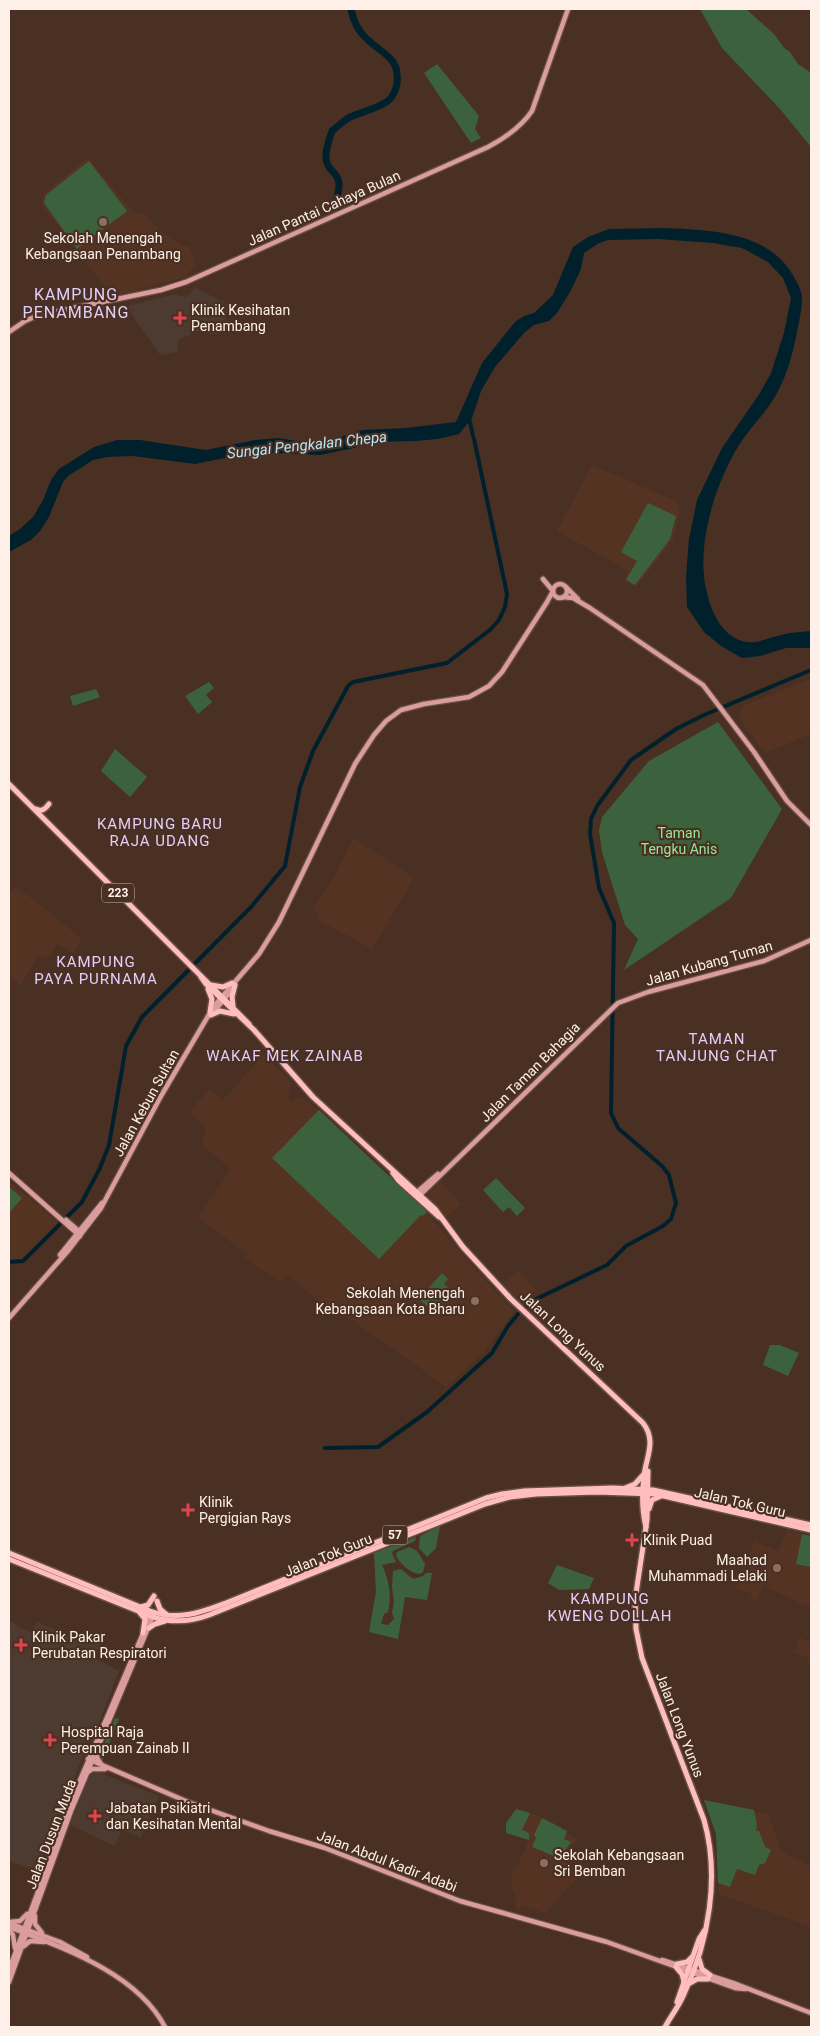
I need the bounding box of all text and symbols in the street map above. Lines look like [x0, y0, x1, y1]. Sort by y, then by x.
street label: Jalan Pantai Cahaya Bulan [245, 167, 403, 249]
marker: Sekolah Menengah Kebangsaan Penambang [97, 216, 109, 228]
place label: Sekolah Menengah Kebangsaan Penambang [25, 230, 181, 262]
district label: KAMPUNG PENAMBANG [23, 285, 129, 322]
place label: Klinik Kesihatan Penambang [191, 302, 290, 334]
marker: Klinik Kesihatan Penambang [173, 311, 187, 325]
water label: Sungai Pengkalan Chepa [226, 428, 388, 462]
district label: KAMPUNG BARU RAJA UDANG [97, 815, 223, 850]
park label: Taman Tengku Anis [641, 825, 717, 857]
road number: 223 [102, 884, 134, 902]
street label: Jalan Kubang Tuman [644, 937, 774, 989]
district label: KAMPUNG PAYA PURNAMA [34, 953, 158, 988]
street label: Jalan Taman Bahagia [477, 1019, 583, 1125]
district label: TAMAN TANJUNG CHAT [656, 1030, 778, 1065]
street label: Jalan Kebun Sultan [110, 1047, 182, 1159]
district label: WAKAF MEK ZAINAB [206, 1047, 364, 1065]
place label: Sekolah Menengah Kebangsaan Kota Bharu [315, 1285, 465, 1317]
street label: Jalan Long Yunus [517, 1287, 609, 1375]
marker: Sekolah Menengah Kebangsaan Kota Bharu [469, 1295, 481, 1307]
street label: Jalan Tok Guru [693, 1484, 787, 1520]
place label: Klinik Pergigian Rays [199, 1494, 291, 1526]
marker: Klinik Pergigian Rays [181, 1503, 195, 1517]
road number: 57 [382, 1526, 408, 1544]
street label: Jalan Tok Guru [282, 1530, 374, 1580]
place label: Klinik Puad [643, 1532, 712, 1548]
marker: Klinik Puad [625, 1533, 639, 1547]
place label: Maahad Muhammadi Lelaki [648, 1552, 767, 1584]
marker: Maahad Muhammadi Lelaki [771, 1562, 783, 1574]
district label: KAMPUNG KWENG DOLLAH [548, 1590, 672, 1625]
place label: Klinik Pakar Perubatan Respiratori [32, 1629, 167, 1661]
marker: Klinik Pakar Perubatan Respiratori [14, 1638, 28, 1652]
street label: Jalan Long Yunus [653, 1670, 707, 1780]
place label: Hospital Raja Perempuan Zainab II [61, 1724, 190, 1756]
marker: Hospital Raja Perempuan Zainab II [43, 1733, 57, 1747]
street label: Jalan Dusun Muda [23, 1777, 79, 1891]
place label: Jabatan Psikiatri dan Kesihatan Mental [106, 1800, 241, 1832]
marker: Jabatan Psikiatri dan Kesihatan Mental [88, 1809, 102, 1823]
street label: Jalan Abdul Kadir Adabi [315, 1827, 459, 1895]
place label: Sekolah Kebangsaan Sri Bemban [554, 1847, 684, 1879]
marker: Sekolah Kebangsaan Sri Bemban [538, 1857, 550, 1869]

